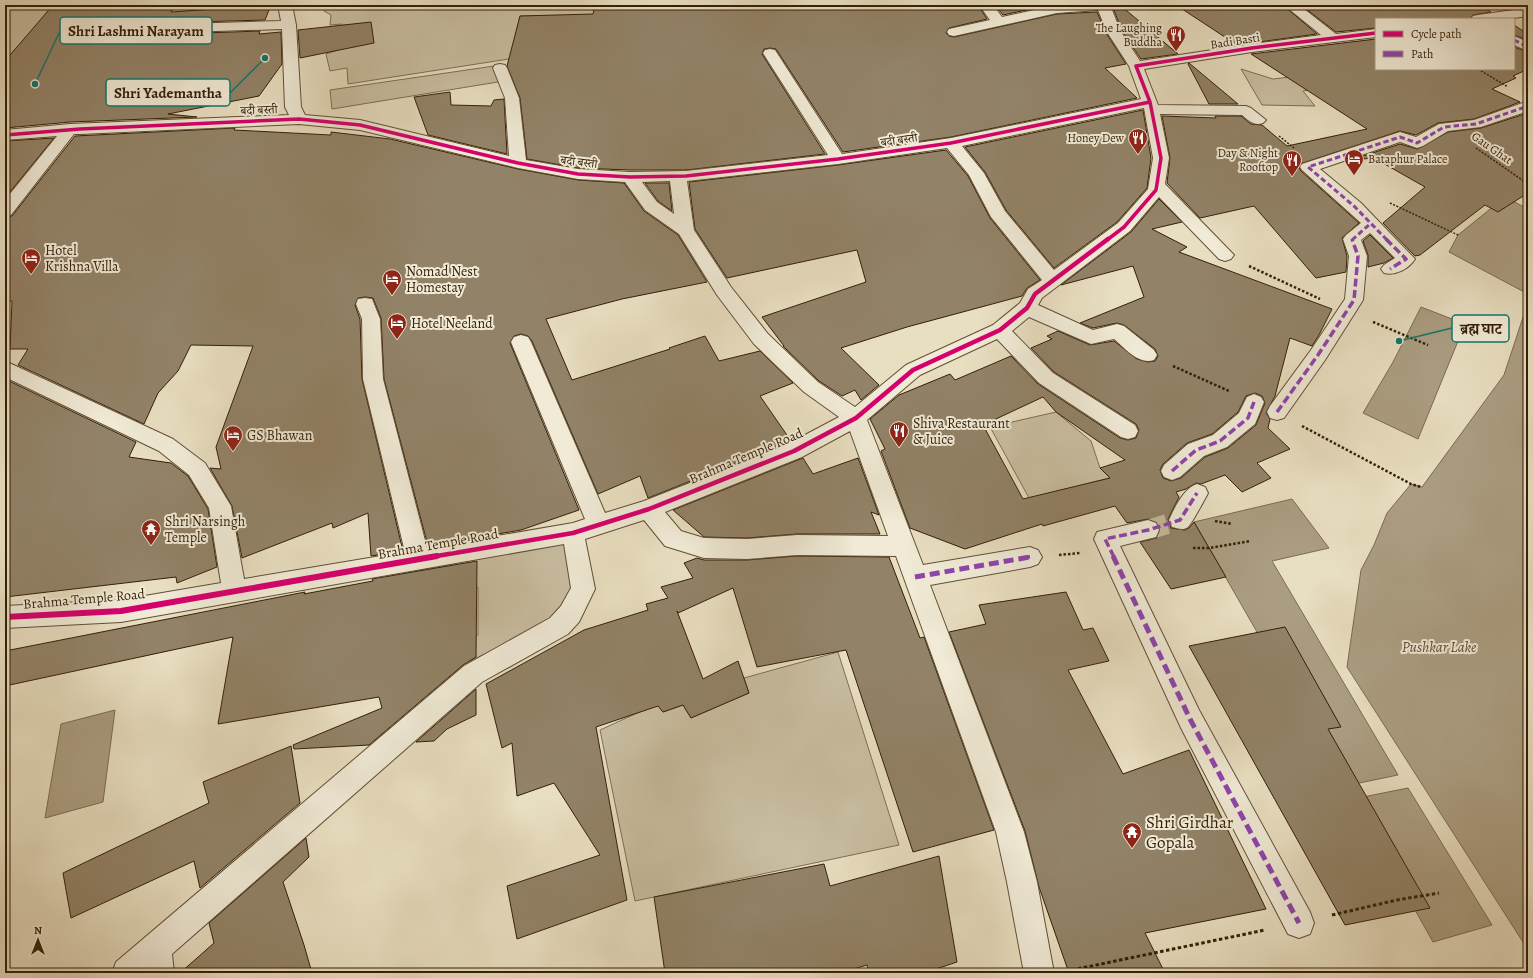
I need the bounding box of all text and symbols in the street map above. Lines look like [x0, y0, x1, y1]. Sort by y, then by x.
callout: Shri Lashmi Narayam [60, 17, 212, 44]
legend [1375, 18, 1515, 70]
place label: The Laughing Buddha [1096, 20, 1162, 50]
text: Shri Lashmi Narayam [68, 21, 204, 41]
restaurant icon: The Laughing Buddha [1165, 24, 1187, 52]
text: Cycle path [1411, 26, 1462, 42]
street label: Badi Basti [1209, 29, 1261, 53]
text: Path [1411, 46, 1434, 62]
callout: Shri Yademantha [106, 79, 230, 106]
text: Shri Yademantha [114, 83, 223, 103]
street label: बदी बस्ती [239, 101, 279, 119]
restaurant icon: Honey Dew [1127, 127, 1149, 155]
street label: Gau Ghat [1468, 128, 1516, 168]
street label: बदी बस्ती [879, 129, 920, 151]
place label: Honey Dew [1067, 130, 1125, 146]
place label: Day & Night Rooftop [1217, 145, 1278, 175]
hotel icon: Bataphur Palace [1343, 148, 1365, 176]
restaurant icon: Day & Night Rooftop [1281, 149, 1303, 177]
place label: Bataphur Palace [1368, 151, 1447, 167]
street label: बदी बस्ती [559, 152, 599, 172]
place label: Hotel Krishna Villa [45, 241, 119, 276]
hotel icon: Hotel Krishna Villa [20, 247, 42, 275]
place label: Nomad Nest Homestay [406, 262, 478, 297]
hotel icon: Nomad Nest Homestay [381, 268, 403, 296]
hotel icon: Hotel Neeland [386, 312, 408, 340]
place label: Hotel Neeland [411, 314, 493, 333]
callout: ब्रह्म घाट [1452, 315, 1509, 342]
text: ब्रह्म घाट [1459, 319, 1503, 339]
place label: Shiva Restaurant & Juice [913, 414, 1010, 449]
restaurant icon: Shiva Restaurant & Juice [888, 420, 910, 448]
street label: Brahma Temple Road [686, 423, 806, 489]
hotel icon: GS Bhawan [222, 424, 244, 452]
place label: GS Bhawan [247, 426, 313, 445]
place label: Shri Narsingh Temple [165, 512, 246, 547]
temple icon: Shri Narsingh Temple [140, 518, 162, 546]
street label: Brahma Temple Road [376, 524, 500, 564]
street label: Brahma Temple Road [22, 584, 146, 614]
water label: Pushkar Lake [1402, 637, 1477, 657]
place label: Shri Girdhar Gopala [1146, 811, 1234, 854]
temple icon: Shri Girdhar Gopala [1121, 821, 1143, 849]
north arrow [18, 920, 58, 960]
text: N [34, 923, 42, 938]

